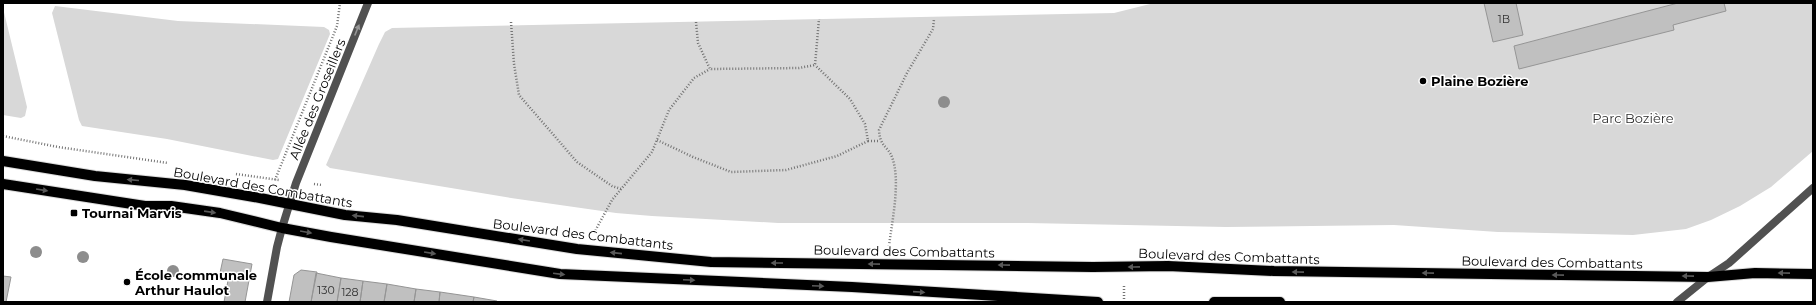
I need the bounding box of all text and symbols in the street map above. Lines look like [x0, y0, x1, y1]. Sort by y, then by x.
house number: 1B [1498, 12, 1510, 26]
one-way arrow [355, 23, 361, 35]
street label: Allée des Groseillers [285, 36, 349, 162]
place label: Plaine Bozière [1431, 73, 1529, 89]
marker: Plaine Bozière [1418, 76, 1428, 86]
park label: Parc Bozière [1592, 110, 1674, 126]
street label: Boulevard des Combattants [172, 163, 354, 211]
one-way arrow [127, 176, 139, 183]
one-way arrow [35, 187, 48, 193]
place label: Tournai Marvis [82, 205, 182, 221]
marker: Tournai Marvis [69, 208, 79, 218]
one-way arrow [204, 209, 216, 215]
one-way arrow [352, 213, 364, 220]
street label: Boulevard des Combattants [492, 215, 674, 253]
one-way arrow [300, 230, 312, 236]
one-way arrow [518, 237, 530, 243]
street label: Boulevard des Combattants [813, 241, 995, 261]
street label: Boulevard des Combattants [1138, 245, 1320, 267]
one-way arrow [424, 250, 436, 256]
one-way arrow [610, 250, 622, 256]
street label: Boulevard des Combattants [1461, 252, 1643, 272]
one-way arrow [770, 260, 783, 266]
one-way arrow [867, 261, 880, 267]
one-way arrow [997, 262, 1010, 268]
one-way arrow [1128, 263, 1140, 270]
place label: École communale Arthur Haulot [134, 267, 257, 298]
one-way arrow [1291, 269, 1304, 275]
one-way arrow [553, 270, 565, 277]
one-way arrow [1421, 270, 1434, 276]
one-way arrow [1777, 270, 1790, 276]
one-way arrow [1551, 272, 1564, 278]
one-way arrow [1681, 273, 1694, 279]
marker: École communale Arthur Haulot [122, 277, 132, 287]
one-way arrow [683, 277, 696, 283]
house number: 130 [317, 283, 335, 297]
one-way arrow [812, 283, 825, 289]
house number: 128 [341, 285, 359, 299]
one-way arrow [913, 288, 925, 295]

